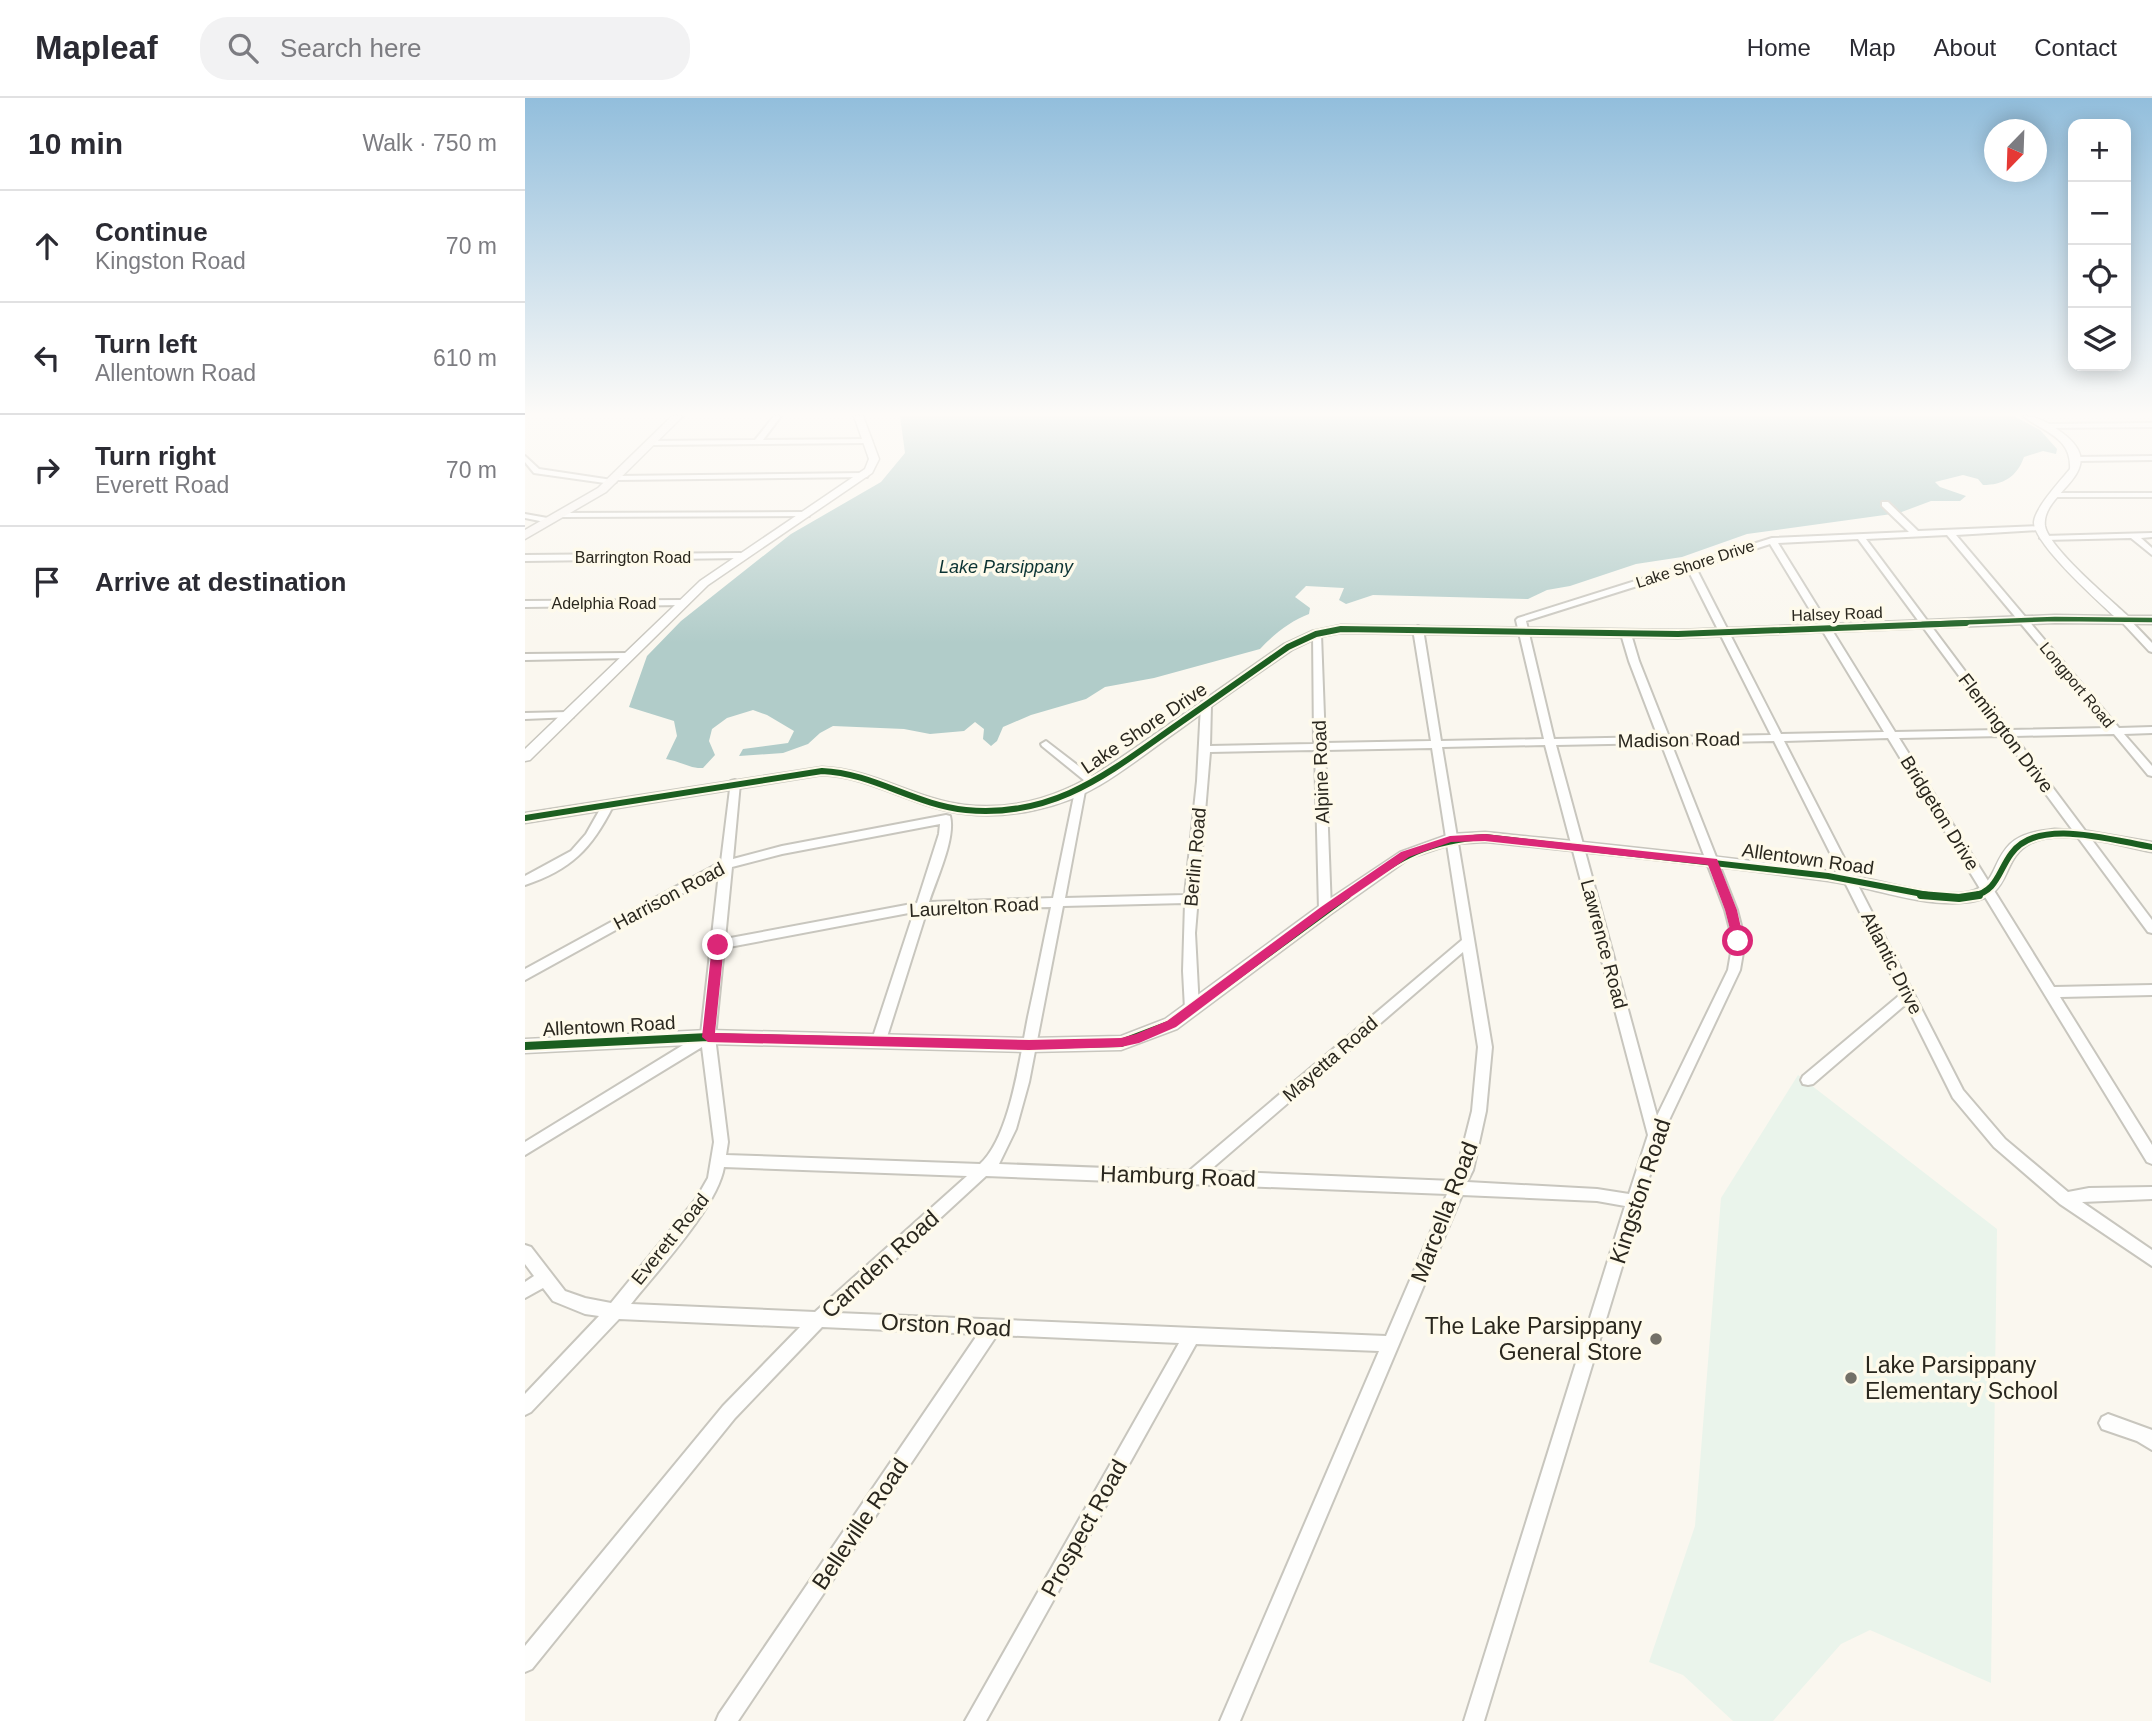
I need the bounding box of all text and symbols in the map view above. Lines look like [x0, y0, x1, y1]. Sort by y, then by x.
search box [200, 17, 690, 80]
text: Mapleaf [35, 29, 158, 66]
icon: search [224, 29, 262, 67]
text: Search here [280, 33, 422, 63]
text: Home [1747, 34, 1811, 61]
text: Map [1849, 34, 1896, 61]
text: About [1934, 34, 1996, 61]
text: Contact [2034, 34, 2117, 61]
north arrow [1984, 119, 2047, 182]
map controls [2068, 119, 2131, 371]
button: + [2068, 119, 2131, 182]
text: 10 min [28, 127, 123, 160]
text: Walk · 750 m [362, 130, 497, 156]
button: − [2068, 182, 2131, 245]
text: Continue [95, 217, 208, 247]
icon: ahead [28, 227, 66, 265]
text: 70 m [446, 233, 497, 259]
button: locate [2068, 245, 2131, 308]
text: Kingston Road [95, 248, 246, 274]
button: layers [2068, 308, 2131, 371]
text: Turn left [95, 329, 197, 359]
icon: left [28, 339, 66, 377]
text: 610 m [433, 345, 497, 371]
text: Allentown Road [95, 360, 256, 386]
text: Turn right [95, 441, 216, 471]
icon: right [28, 451, 66, 489]
text: 70 m [446, 457, 497, 483]
text: Everett Road [95, 472, 229, 498]
street label: Lake Shore Drive [1634, 537, 1757, 591]
street label: Barrington Road [575, 549, 691, 566]
water label: Lake Parsippany [939, 557, 1074, 577]
icon: arrive [28, 563, 66, 601]
text: Arrive at destination [95, 567, 346, 597]
street label: Adelphia Road [552, 595, 656, 612]
street label: Halsey Road [1791, 604, 1883, 624]
street label: Longport Road [2036, 639, 2118, 731]
street label: Flemington Drive [1954, 669, 2058, 797]
street label: Lake Shore Drive [1077, 678, 1211, 778]
street label: Alpine Road [1309, 720, 1333, 824]
street label: Madison Road [1618, 728, 1740, 752]
street label: Bridgeton Drive [1896, 752, 1984, 874]
street label: Berlin Road [1180, 807, 1210, 907]
street label: Allentown Road [1741, 839, 1875, 879]
street label: Harrison Road [610, 858, 728, 934]
street label: Lawrence Road [1577, 877, 1631, 1011]
street label: Laurelton Road [909, 893, 1039, 921]
street label: Atlantic Drive [1857, 908, 1927, 1018]
route start [1722, 925, 1753, 956]
route end [702, 929, 733, 960]
street label: Allentown Road [542, 1012, 676, 1040]
street label: Mayetta Road [1278, 1012, 1382, 1106]
street label: Kingston Road [1604, 1115, 1676, 1267]
street label: Marcella Road [1405, 1138, 1483, 1286]
street label: Hamburg Road [1100, 1160, 1256, 1192]
street label: Everett Road [627, 1189, 713, 1289]
street label: Camden Road [816, 1205, 944, 1323]
street label: Orston Road [880, 1309, 1012, 1341]
place label: The Lake Parsippany General Store [1425, 1313, 1642, 1365]
marker: The Lake Parsippany General Store [1648, 1331, 1664, 1347]
place label: Lake Parsippany Elementary School [1865, 1352, 2058, 1404]
marker: Lake Parsippany Elementary School [1843, 1370, 1859, 1386]
street label: Belleville Road [807, 1454, 913, 1594]
street label: Prospect Road [1036, 1455, 1132, 1601]

